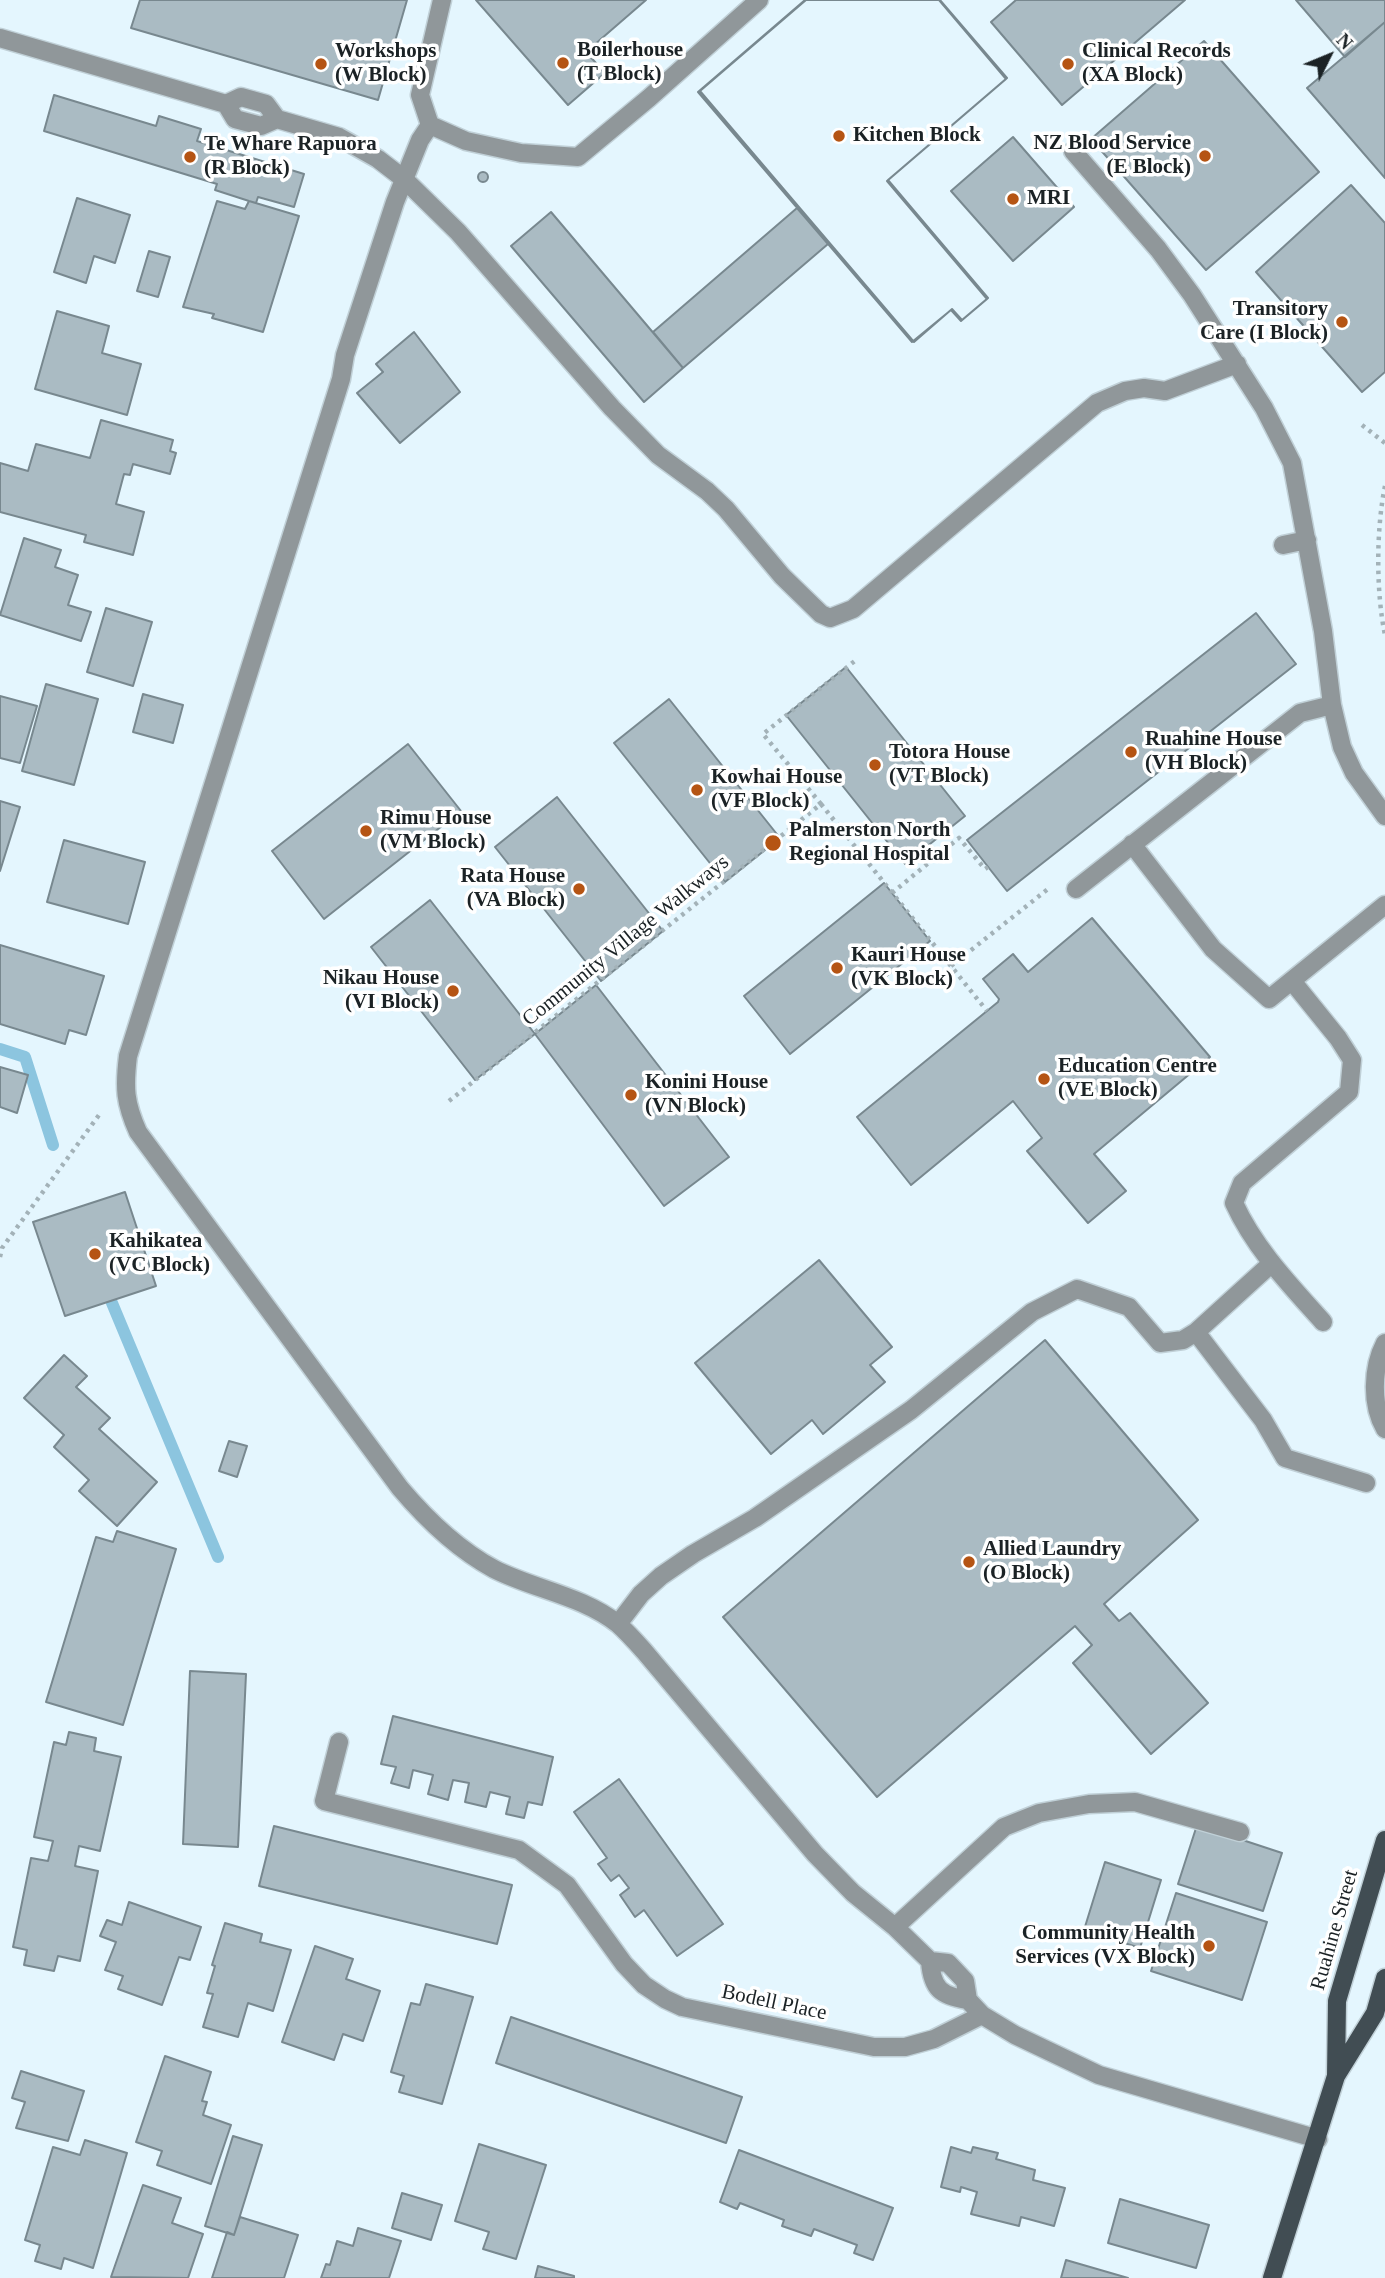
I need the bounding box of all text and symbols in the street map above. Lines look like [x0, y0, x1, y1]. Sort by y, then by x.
north arrow [1294, 21, 1364, 91]
text: N [1332, 29, 1357, 54]
place label: Boilerhouse (T Block) [577, 38, 683, 88]
place label: Workshops (W Block) [335, 39, 437, 89]
place label: Clinical Records (XA Block) [1082, 39, 1231, 89]
marker: Boilerhouse (T Block) [555, 55, 571, 71]
marker: Workshops (W Block) [313, 56, 329, 72]
marker: Clinical Records (XA Block) [1060, 56, 1076, 72]
place label: Kitchen Block [853, 123, 981, 149]
marker: Kitchen Block [831, 128, 847, 144]
place label: NZ Blood Service (E Block) [1034, 131, 1191, 181]
place label: Te Whare Rapuora (R Block) [204, 132, 377, 182]
marker: NZ Blood Service (E Block) [1197, 148, 1213, 164]
marker: Te Whare Rapuora (R Block) [182, 149, 198, 165]
place label: MRI [1027, 186, 1070, 212]
marker: MRI [1005, 191, 1021, 207]
place label: Transitory Care (I Block) [1200, 297, 1328, 347]
marker: Transitory Care (I Block) [1334, 314, 1350, 330]
place label: Ruahine House (VH Block) [1145, 727, 1282, 777]
place label: Totora House (VT Block) [889, 740, 1010, 790]
marker: Ruahine House (VH Block) [1123, 744, 1139, 760]
marker: Totora House (VT Block) [867, 757, 883, 773]
place label: Kowhai House (VF Block) [711, 765, 842, 815]
marker: Kowhai House (VF Block) [689, 782, 705, 798]
place label: Rimu House (VM Block) [380, 806, 491, 856]
place label: Palmerston North Regional Hospital [789, 818, 951, 868]
marker: Rimu House (VM Block) [358, 823, 374, 839]
marker: Palmerston North Regional Hospital [763, 833, 783, 853]
street label: Community Village Walkways [518, 850, 734, 1032]
place label: Rata House (VA Block) [461, 864, 565, 914]
marker: Rata House (VA Block) [571, 881, 587, 897]
place label: Kauri House (VK Block) [851, 943, 966, 993]
marker: Kauri House (VK Block) [829, 960, 845, 976]
place label: Nikau House (VI Block) [323, 966, 439, 1016]
marker: Nikau House (VI Block) [445, 983, 461, 999]
place label: Education Centre (VE Block) [1058, 1054, 1217, 1104]
place label: Konini House (VN Block) [645, 1070, 768, 1120]
marker: Education Centre (VE Block) [1036, 1071, 1052, 1087]
marker: Konini House (VN Block) [623, 1087, 639, 1103]
place label: Kahikatea (VC Block) [109, 1229, 210, 1279]
marker: Kahikatea (VC Block) [87, 1246, 103, 1262]
place label: Allied Laundry (O Block) [983, 1537, 1121, 1587]
marker: Allied Laundry (O Block) [961, 1554, 977, 1570]
street label: Ruahine Street [1306, 1867, 1364, 1993]
place label: Community Health Services (VX Block) [1015, 1921, 1195, 1971]
marker: Community Health Services (VX Block) [1201, 1938, 1217, 1954]
street label: Bodell Place [719, 1980, 829, 2026]

